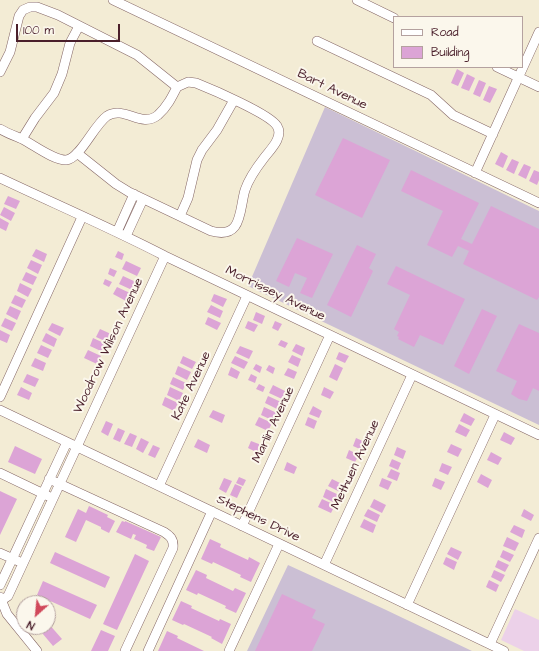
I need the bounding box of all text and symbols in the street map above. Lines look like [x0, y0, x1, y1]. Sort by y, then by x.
scale bar [18, 16, 122, 42]
legend [393, 16, 523, 68]
text: 100 m [23, 22, 54, 39]
text: Road [431, 24, 459, 41]
text: Building [431, 44, 469, 61]
street label: Bart Avenue [295, 66, 369, 114]
street label: Morrissey Avenue [223, 263, 327, 325]
street label: Woodrow Wilson Avenue [71, 276, 147, 416]
street label: Kate Avenue [169, 349, 215, 423]
street label: Marlin Avenue [249, 384, 299, 466]
street label: Methuen Avenue [328, 418, 384, 512]
street label: Stephens Drive [214, 492, 302, 546]
north arrow [16, 595, 56, 635]
text: N [24, 617, 37, 633]

